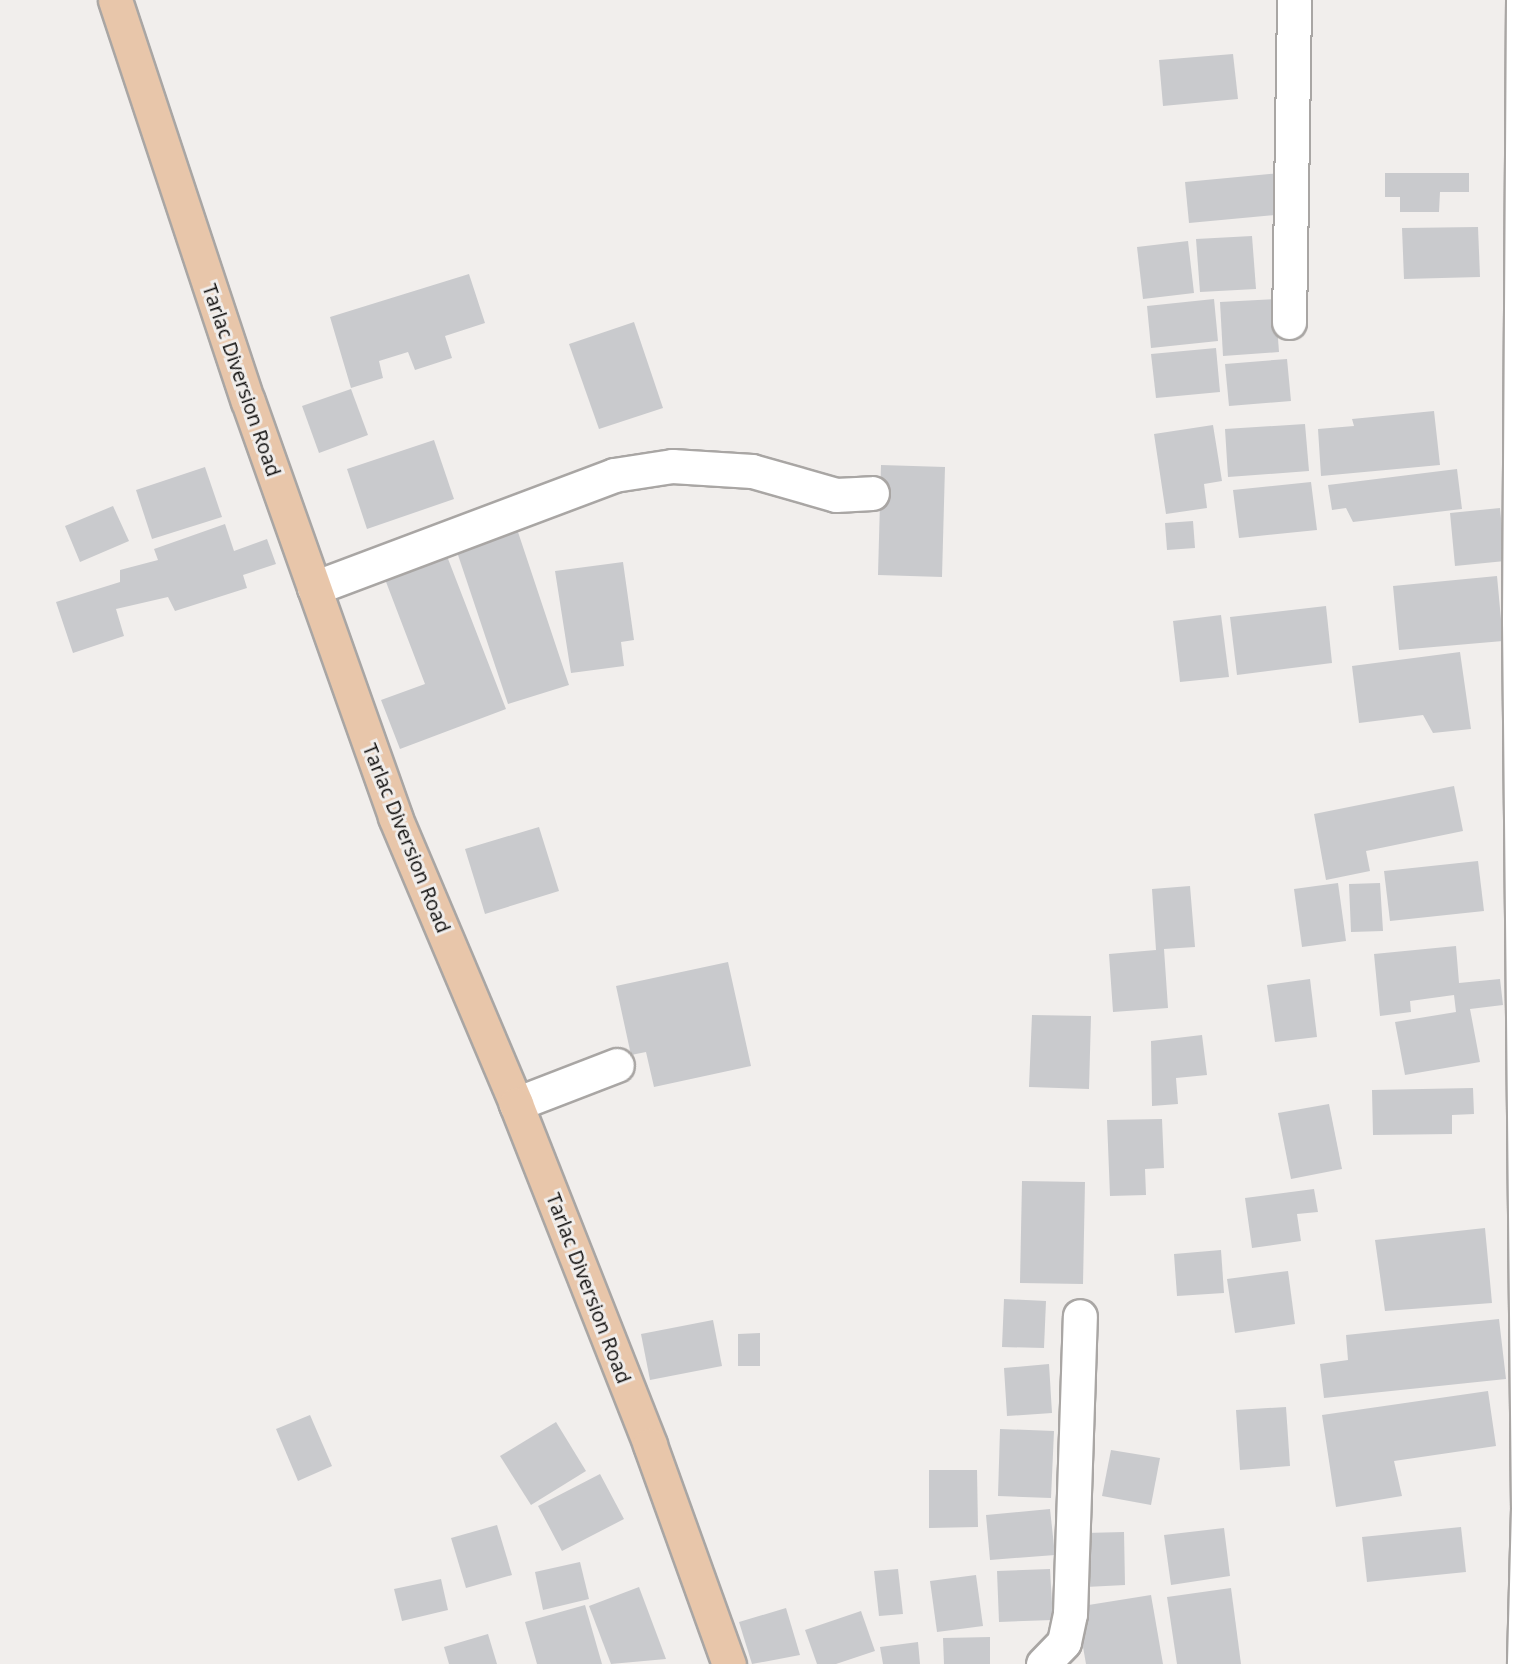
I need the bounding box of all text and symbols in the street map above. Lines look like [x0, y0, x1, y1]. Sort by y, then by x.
street label: Tarlac Diversion Road [198, 281, 286, 479]
street label: Tarlac Diversion Road [358, 740, 456, 936]
street label: Tarlac Diversion Road [542, 1189, 636, 1387]

